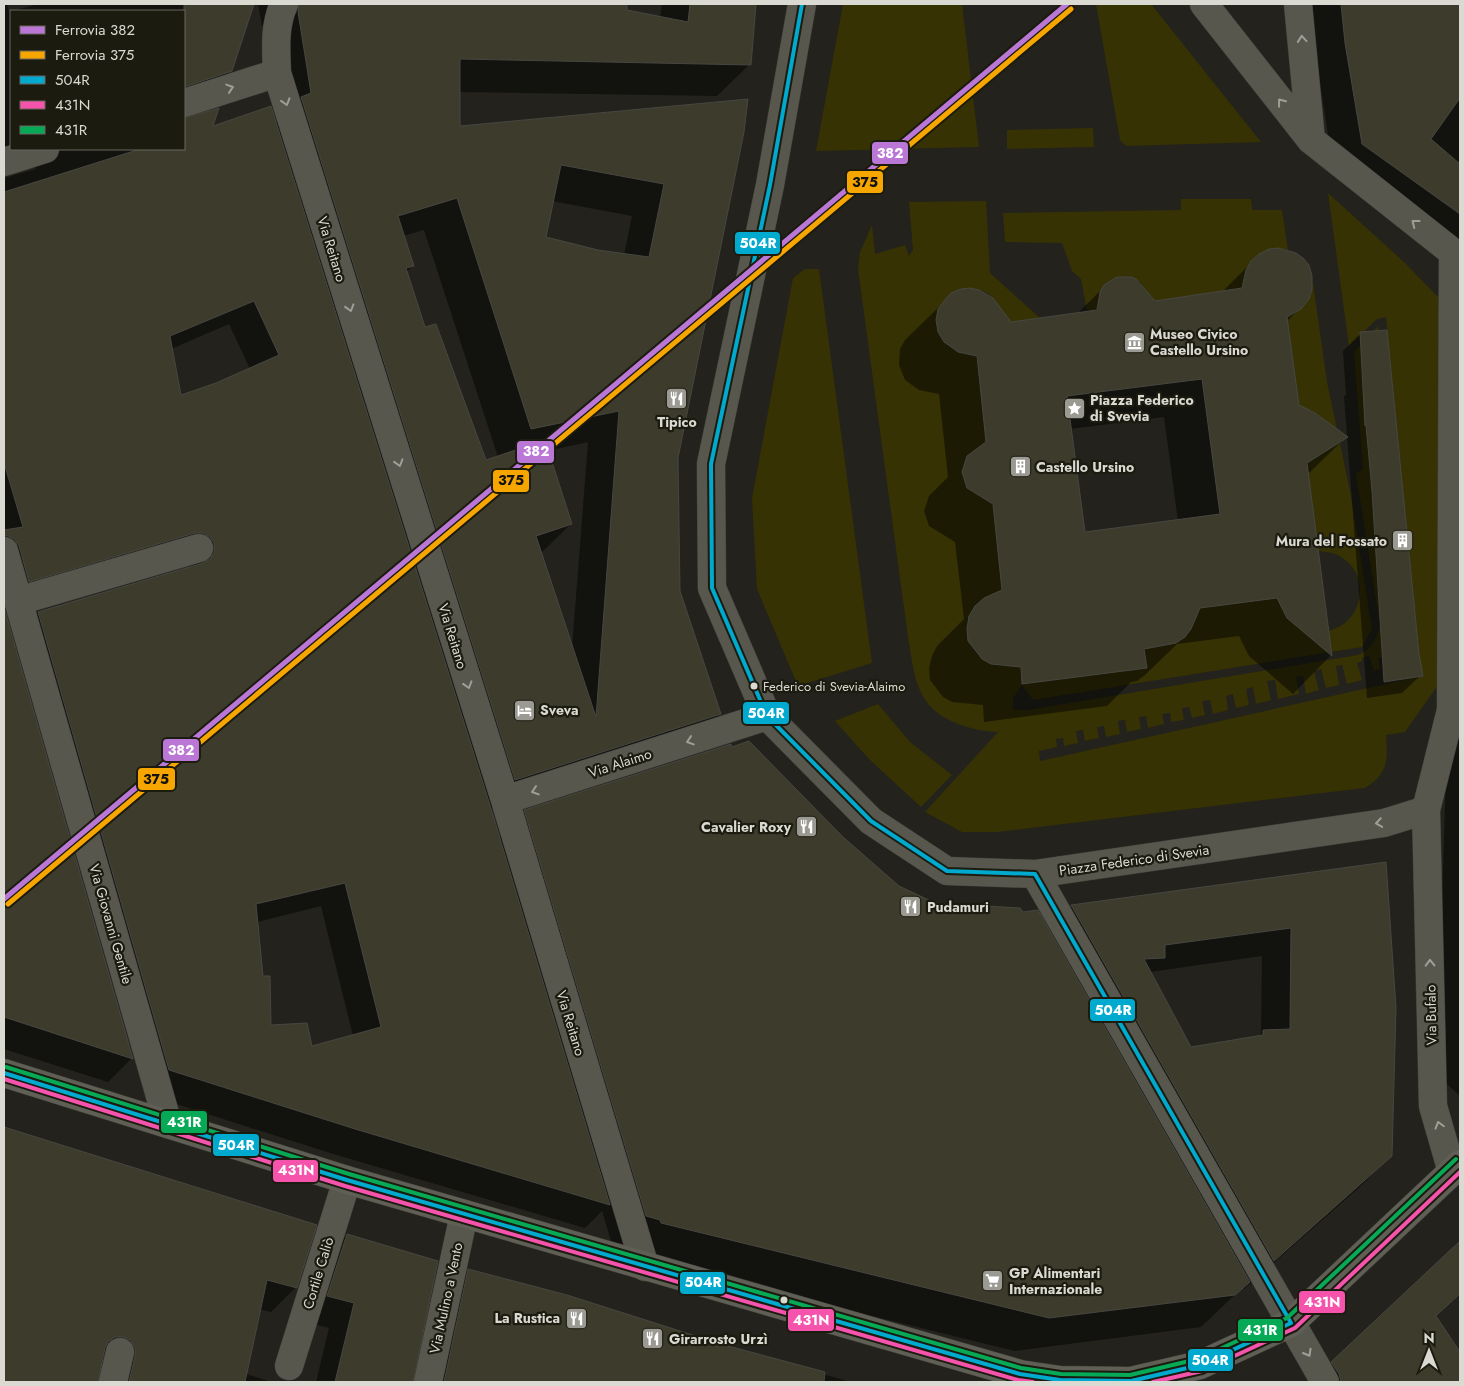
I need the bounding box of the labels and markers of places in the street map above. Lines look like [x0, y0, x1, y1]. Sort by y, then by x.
place label: Museo Civico Castello Ursino [1150, 324, 1248, 360]
museum icon: Museo Civico Castello Ursino [1122, 330, 1146, 354]
restaurant icon: Tipico [665, 387, 689, 411]
place label: Piazza Federico di Svevia [1090, 390, 1194, 426]
place icon: Piazza Federico di Svevia [1062, 396, 1086, 420]
place label: Tipico [657, 412, 697, 432]
building icon: Castello Ursino [1008, 455, 1032, 479]
place label: Castello Ursino [1036, 457, 1134, 477]
building icon: Mura del Fossato [1391, 529, 1415, 553]
place label: Mura del Fossato [1276, 531, 1387, 551]
place label: Federico di Svevia-Alaimo [763, 677, 905, 696]
marker: Federico di Svevia-Alaimo [749, 681, 759, 691]
hotel icon: Sveva [512, 698, 536, 722]
place label: Sveva [540, 700, 579, 720]
restaurant icon: Cavalier Roxy [795, 815, 819, 839]
place label: Cavalier Roxy [701, 817, 792, 837]
restaurant icon: Pudamuri [899, 895, 923, 919]
place label: Pudamuri [927, 897, 989, 917]
place label: GP Alimentari Internazionale [1009, 1263, 1102, 1299]
supermarket icon: GP Alimentari Internazionale [981, 1269, 1005, 1293]
unlabelled marker [779, 1295, 789, 1305]
restaurant icon: La Rustica [564, 1306, 588, 1330]
place label: La Rustica [495, 1308, 560, 1328]
restaurant icon: Girarrosto Urzì [641, 1327, 665, 1351]
place label: Girarrosto Urzì [669, 1329, 768, 1349]

